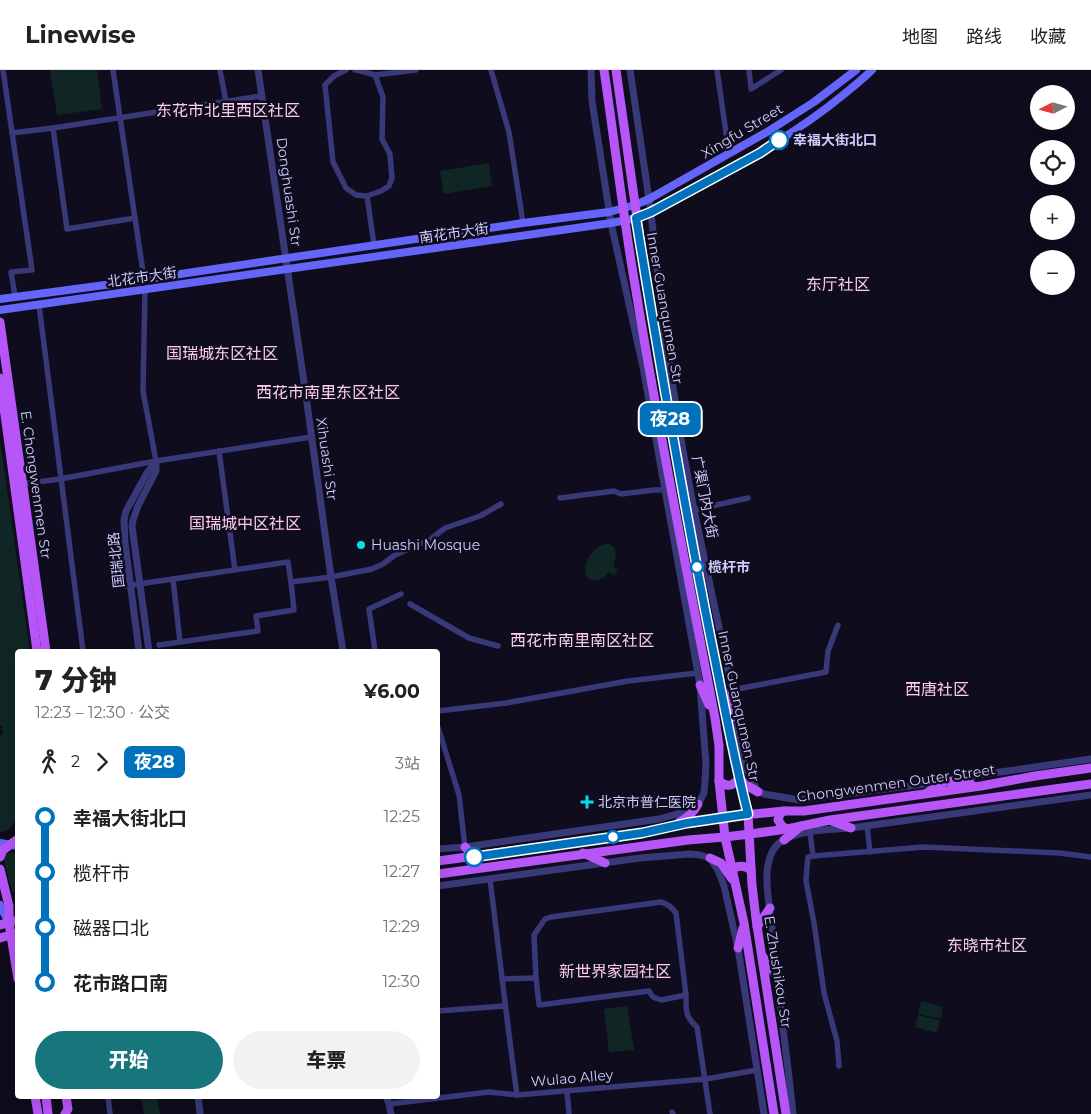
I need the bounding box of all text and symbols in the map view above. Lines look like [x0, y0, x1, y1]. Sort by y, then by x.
text: Linewise [25, 20, 136, 49]
text: 地图 [902, 26, 938, 48]
text: 路线 [966, 26, 1002, 48]
text: 收藏 [1030, 26, 1066, 48]
north arrow [1030, 85, 1075, 130]
map controls [1030, 85, 1075, 295]
street label: Xingfu Street [698, 99, 786, 162]
district label: 东花市北里西区社区 [156, 101, 300, 120]
marker: 幸福大街北口 [769, 130, 789, 150]
place label: 幸福大街北口 [793, 131, 877, 149]
street label: Donghuashi Str [272, 136, 306, 248]
button: locate [1030, 140, 1075, 185]
button: + [1030, 195, 1075, 240]
street label: 南花市大街 [418, 219, 490, 247]
street label: Inner Guanqumen Str [643, 231, 687, 386]
button: − [1030, 250, 1075, 295]
street label: 北花市大街 [106, 263, 178, 291]
district label: 东厅社区 [806, 275, 870, 294]
district label: 国瑞城东区社区 [166, 344, 278, 363]
district label: 西花市南里东区社区 [256, 383, 400, 402]
line badge: 夜28 [641, 403, 699, 435]
text: 夜28 [650, 408, 690, 430]
street label: E. Chongwenmen Str [17, 410, 55, 561]
street label: Xihuashi Str [312, 416, 342, 502]
street label: 广渠门内大街 [688, 454, 722, 540]
district label: 国瑞城中区社区 [189, 514, 301, 533]
street label: 国瑞北路 [104, 531, 128, 589]
place label: Huashi Mosque [371, 536, 480, 554]
marker: Huashi Mosque [355, 539, 367, 551]
place label: 榄杆市 [708, 558, 750, 576]
marker: 榄杆市 [690, 560, 704, 574]
street label: Inner Guanqumen Str [714, 629, 764, 784]
district label: 西花市南里南区社区 [510, 631, 654, 650]
text: 7 分钟 [35, 663, 117, 697]
text: ¥6.00 [363, 680, 420, 703]
district label: 西唐社区 [905, 680, 969, 699]
text: 12:23 – 12:30 · 公交 [35, 703, 170, 722]
icon: walk [35, 748, 63, 776]
icon: forward [88, 748, 116, 776]
text: 夜28 [134, 751, 175, 773]
text: 2 [71, 752, 80, 771]
text: 3站 [395, 754, 420, 773]
street label: Chongwenmen Outer Street [796, 760, 997, 806]
place label: 北京市普仁医院 [598, 793, 696, 811]
marker: 北京市普仁医院 [580, 795, 594, 809]
text: 幸福大街北口 [73, 807, 187, 830]
text: 12:25 [384, 807, 420, 826]
unlabelled marker [606, 830, 620, 844]
unlabelled marker [464, 847, 484, 867]
text: 榄杆市 [73, 862, 130, 885]
text: 12:27 [383, 862, 420, 881]
street label: E. Zhushikou Str [760, 914, 796, 1030]
text: 磁器口北 [73, 917, 149, 940]
text: 12:29 [383, 917, 420, 936]
district label: 东晓市社区 [947, 936, 1027, 955]
district label: 新世界家园社区 [559, 962, 671, 981]
text: 花市路口南 [73, 972, 168, 995]
text: 12:30 [382, 972, 420, 991]
button: 开始 [35, 1031, 223, 1089]
button: 车票 [233, 1031, 420, 1089]
street label: Wulao Alley [530, 1065, 614, 1091]

